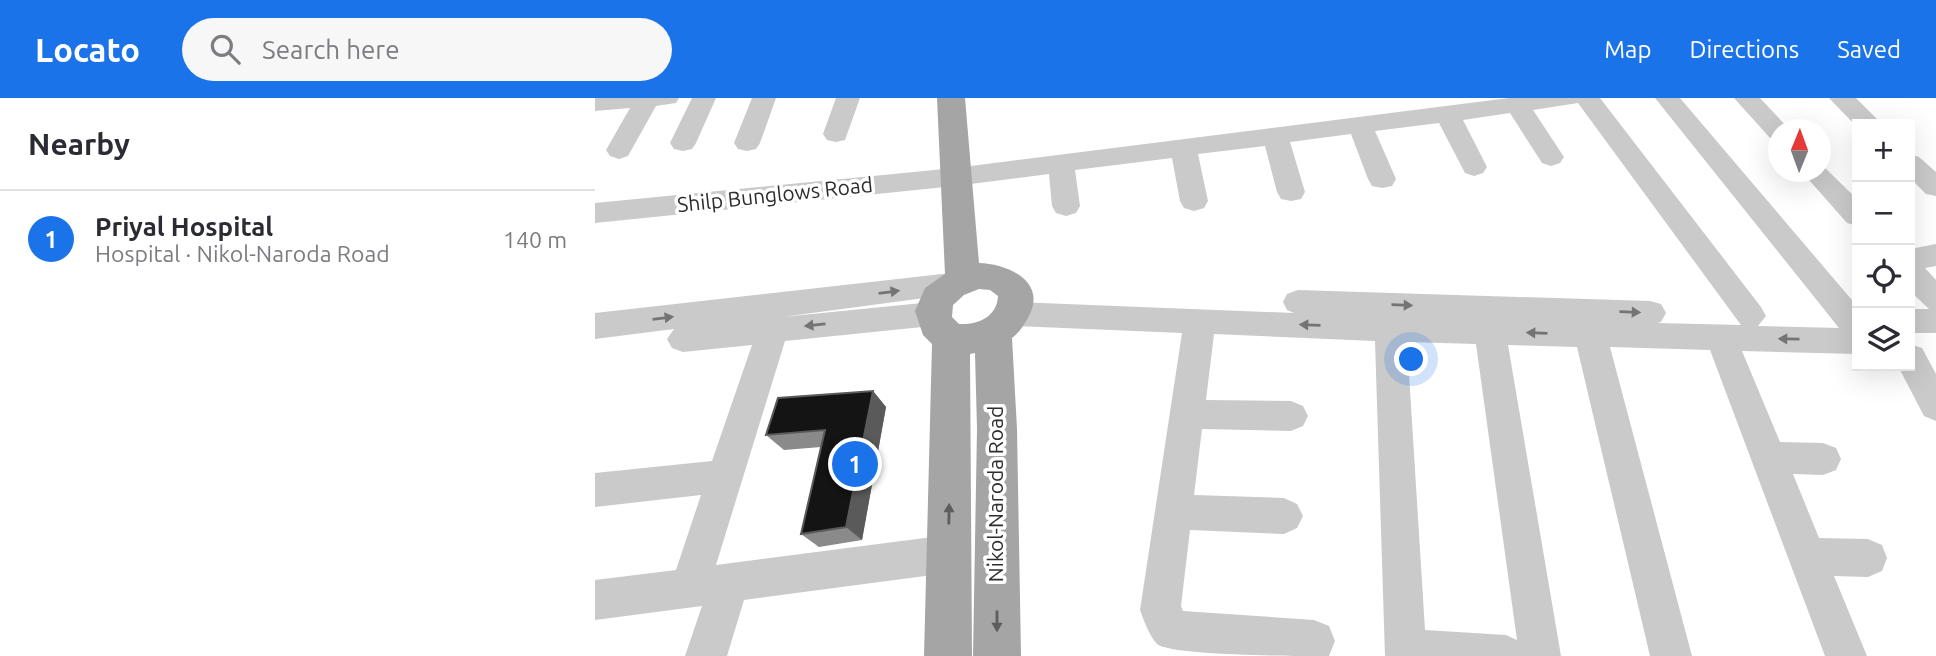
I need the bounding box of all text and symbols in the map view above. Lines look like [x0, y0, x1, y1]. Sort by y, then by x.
search box [182, 18, 672, 81]
icon: search [206, 30, 244, 68]
text: Locato [35, 31, 140, 68]
text: Search here [262, 35, 400, 64]
text: Map [1604, 36, 1651, 63]
text: Directions [1689, 36, 1799, 63]
text: Saved [1837, 36, 1901, 63]
north arrow [1768, 119, 1831, 182]
map controls [1852, 119, 1915, 371]
button: + [1852, 119, 1915, 182]
text: Nearby [28, 127, 130, 161]
street label: Shilp Bunglows Road [676, 172, 874, 216]
button: − [1852, 182, 1915, 245]
text: Priyal Hospital [95, 212, 273, 241]
text: 1 [45, 227, 57, 252]
text: 140 m [503, 227, 567, 252]
text: Hospital · Nikol-Naroda Road [95, 241, 390, 266]
button: locate [1852, 245, 1915, 308]
one-way arrow [878, 286, 900, 297]
one-way arrow [1392, 300, 1414, 311]
one-way arrow [1619, 307, 1641, 318]
button: layers [1852, 308, 1915, 371]
one-way arrow [652, 313, 674, 324]
one-way arrow [804, 320, 826, 331]
one-way arrow [1298, 320, 1320, 331]
one-way arrow [1526, 327, 1548, 338]
one-way arrow [1778, 334, 1800, 345]
your location [1394, 342, 1428, 376]
street label: Nikol-Naroda Road [983, 406, 1007, 582]
pin: 1 [832, 438, 878, 490]
one-way arrow [943, 503, 955, 525]
one-way arrow [991, 610, 1003, 632]

